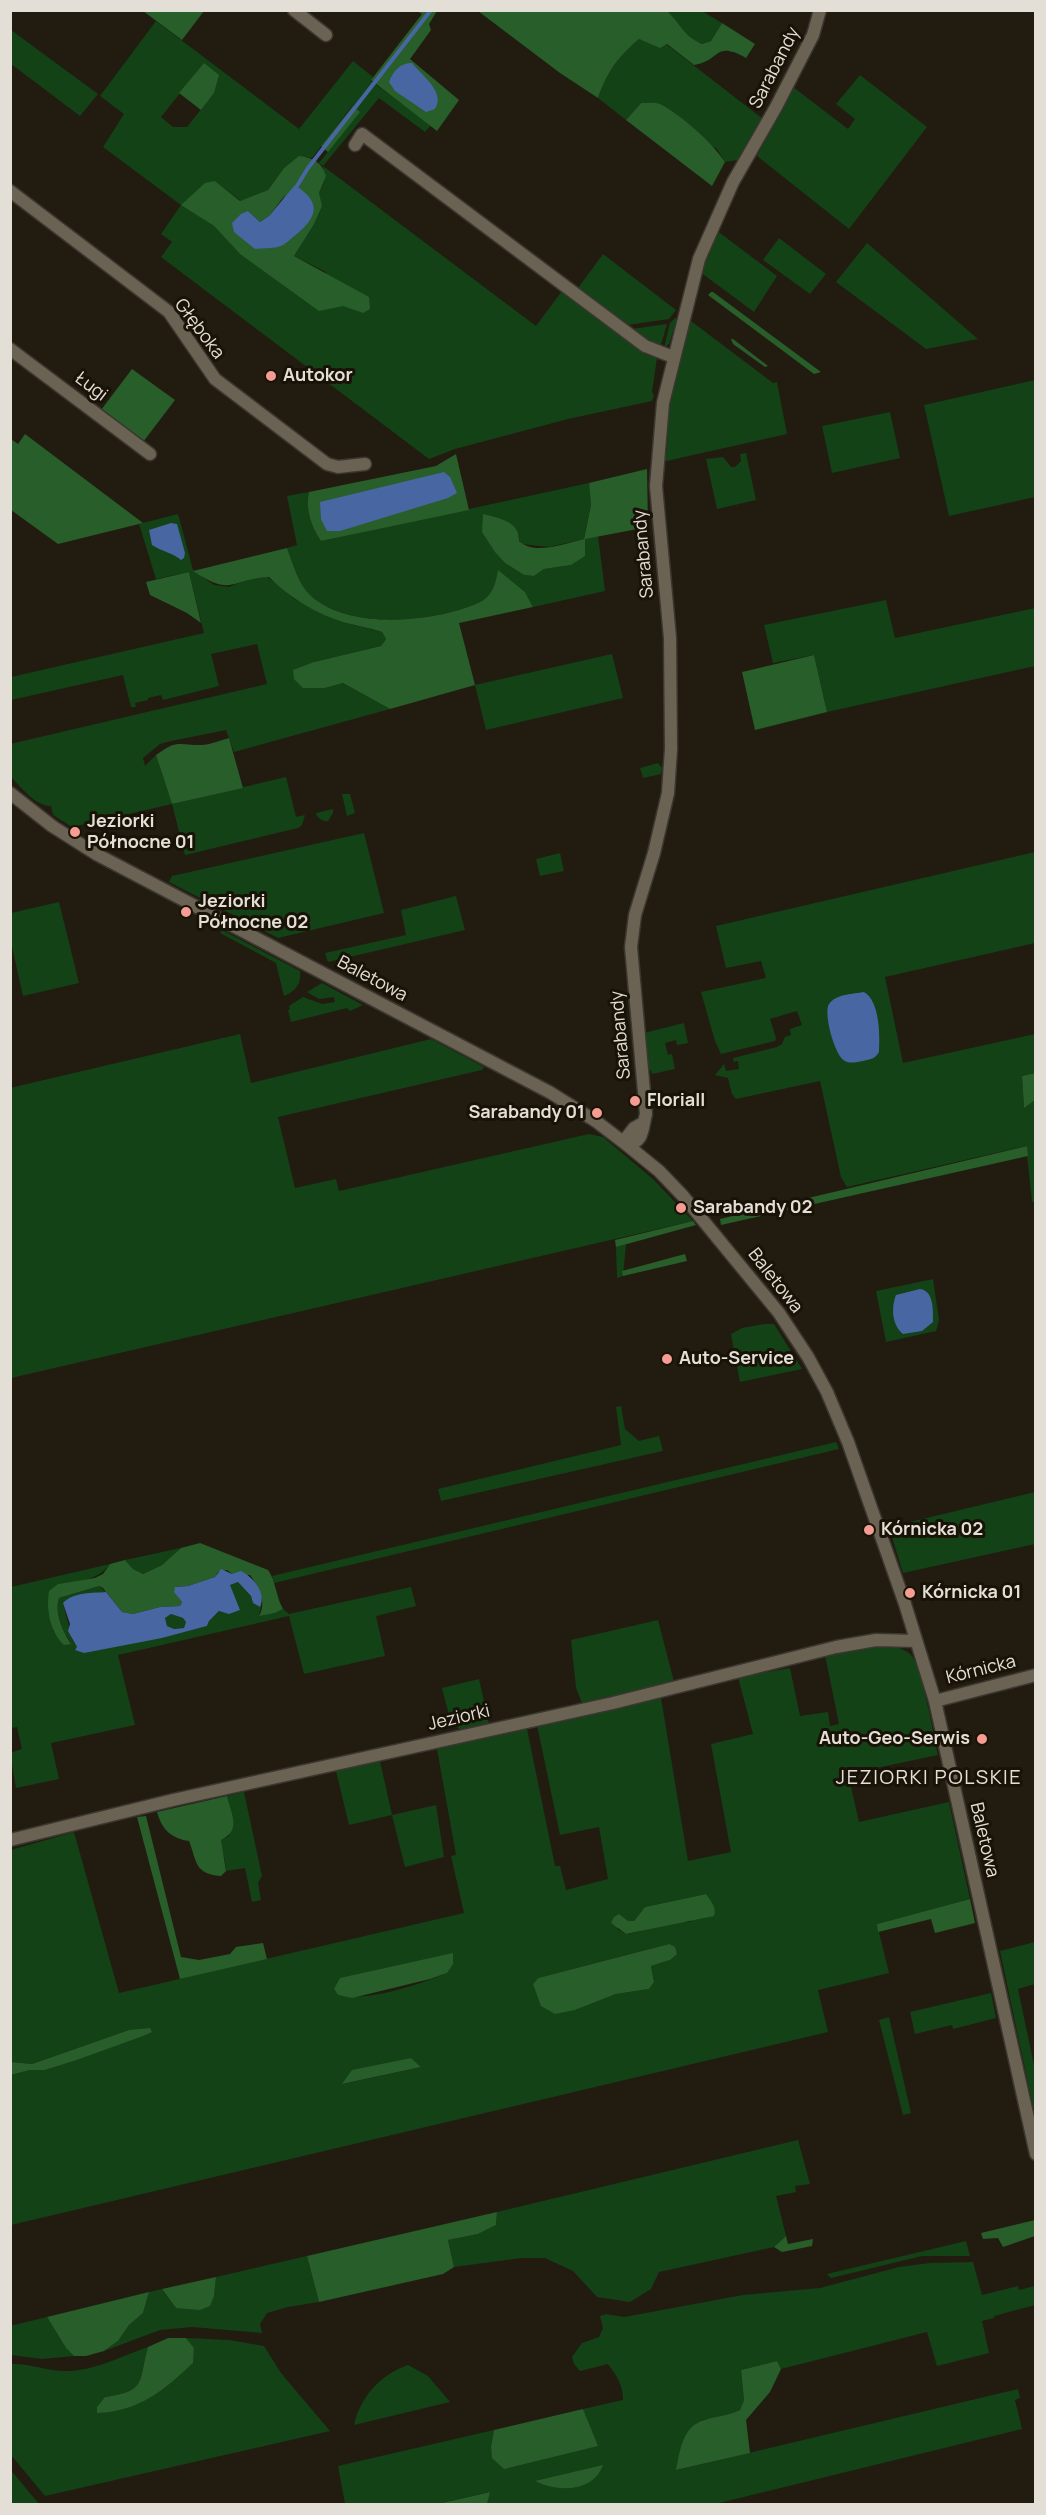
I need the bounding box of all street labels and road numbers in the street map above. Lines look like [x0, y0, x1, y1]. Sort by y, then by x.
street label: Sarabandy [745, 24, 805, 112]
street label: Głęboka [169, 295, 229, 363]
street label: Ługi [71, 368, 111, 406]
street label: Sarabandy [629, 509, 659, 599]
street label: Baletowa [333, 952, 411, 1006]
street label: Sarabandy [606, 990, 636, 1080]
street label: Baletowa [743, 1244, 807, 1318]
street label: Kórnicka [944, 1651, 1018, 1689]
street label: Jeziorki [426, 1700, 492, 1736]
street label: Baletowa [965, 1800, 1003, 1880]

